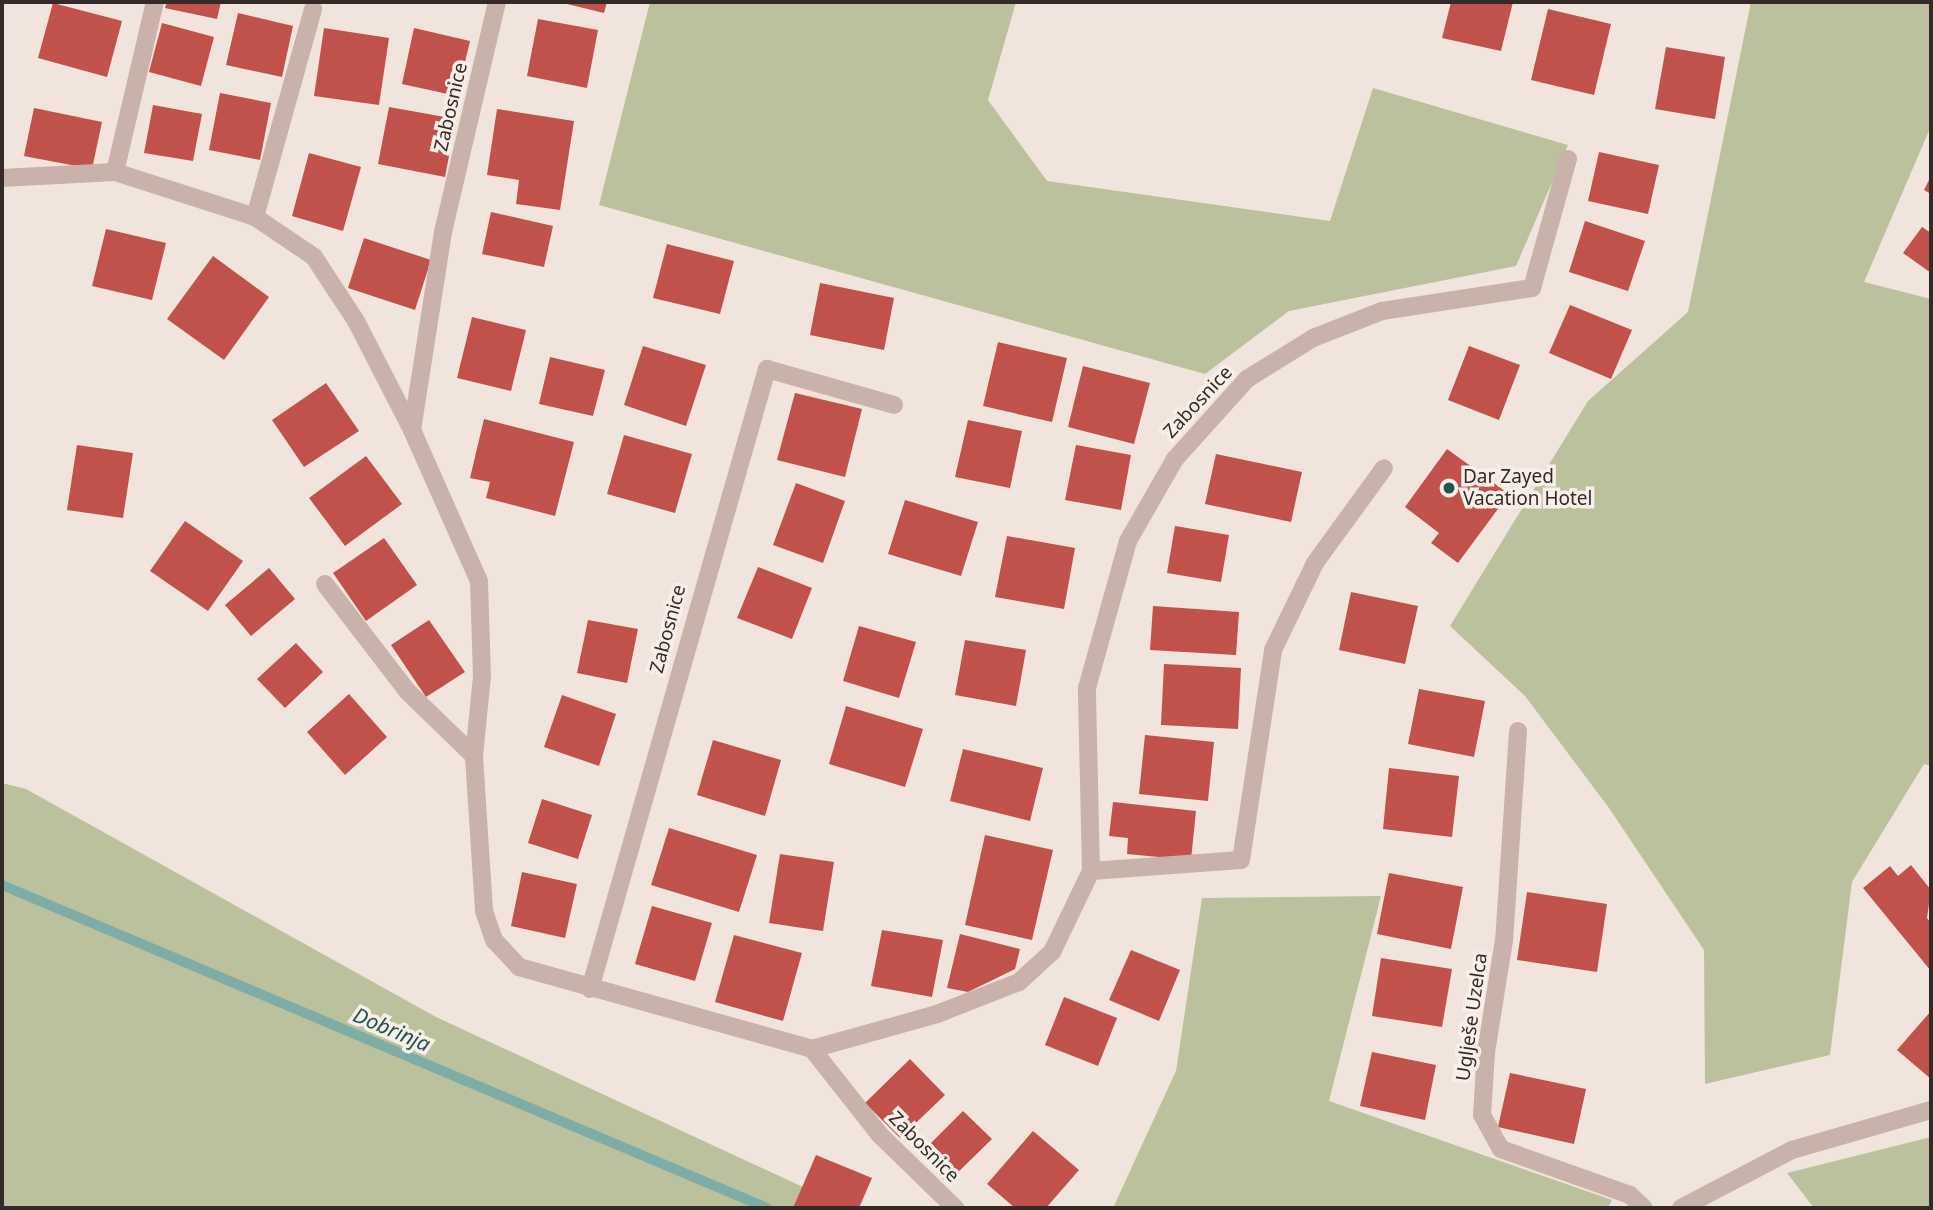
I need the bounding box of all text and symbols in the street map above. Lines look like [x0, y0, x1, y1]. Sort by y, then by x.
street label: Zabosnice [430, 60, 472, 154]
street label: Zabosnice [1159, 361, 1237, 443]
place label: Dar Zayed Vacation Hotel [1463, 466, 1592, 510]
marker: Dar Zayed Vacation Hotel [1441, 480, 1457, 496]
street label: Zabosnice [645, 582, 691, 676]
street label: Uglješe Uzelca [1452, 952, 1492, 1082]
water label: Dobrinja [350, 1002, 434, 1056]
street label: Zabosnice [884, 1107, 964, 1187]

